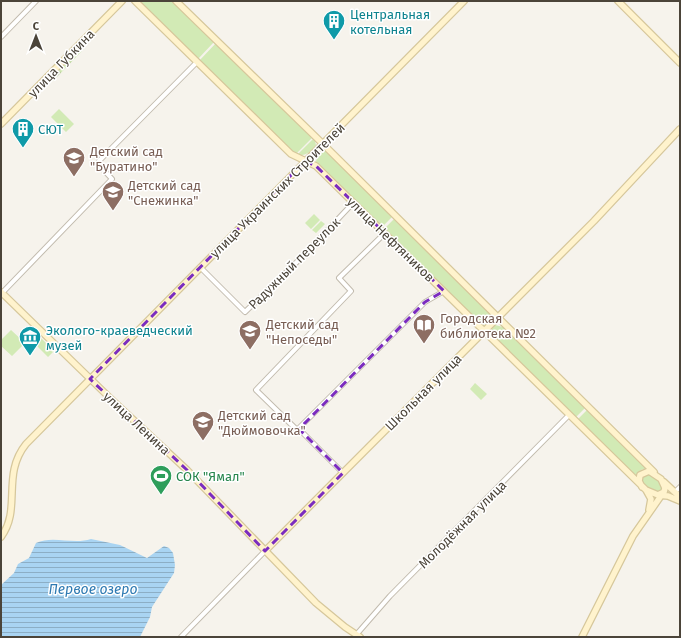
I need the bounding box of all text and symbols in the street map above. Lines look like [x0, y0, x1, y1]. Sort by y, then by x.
place label: Центральная котельная [350, 7, 430, 37]
building icon: Центральная котельная [321, 8, 347, 41]
north arrow [16, 16, 56, 56]
text: С [33, 20, 40, 33]
street label: улица Губкина [25, 26, 97, 100]
building icon: СЮТ [10, 116, 36, 149]
street label: улица Украинских Строителей [207, 120, 348, 261]
place label: СЮТ [38, 122, 64, 137]
place label: Детский сад "Буратино" [89, 144, 163, 174]
school or university icon: Детский сад "Буратино" [61, 145, 87, 178]
place label: Детский сад "Снежинка" [127, 178, 201, 208]
school or university icon: Детский сад "Снежинка" [100, 179, 126, 212]
street label: улица Нефтяников [344, 194, 437, 285]
street label: Радужный переулок [246, 214, 343, 312]
place label: Городская библиотека №2 [440, 311, 536, 341]
library icon: Городская библиотека №2 [411, 312, 437, 345]
place label: Детский сад "Непоседы" [265, 317, 339, 347]
school or university icon: Детский сад "Непоседы" [237, 318, 263, 351]
place label: Эколого-краеведческий музей [46, 323, 193, 353]
museum icon: Эколого-краеведческий музей [17, 324, 43, 357]
street label: Школьная улица [382, 351, 465, 434]
street label: улица Ленина [100, 389, 173, 458]
place label: Детский сад "Дюймовочка" [217, 408, 306, 438]
school or university icon: Детский сад "Дюймовочка" [190, 409, 216, 442]
sports icon: СОК "Ямал" [148, 463, 174, 496]
place label: СОК "Ямал" [176, 469, 245, 484]
street label: Молодёжная улица [415, 477, 509, 571]
water label: Первое озеро [48, 581, 138, 598]

